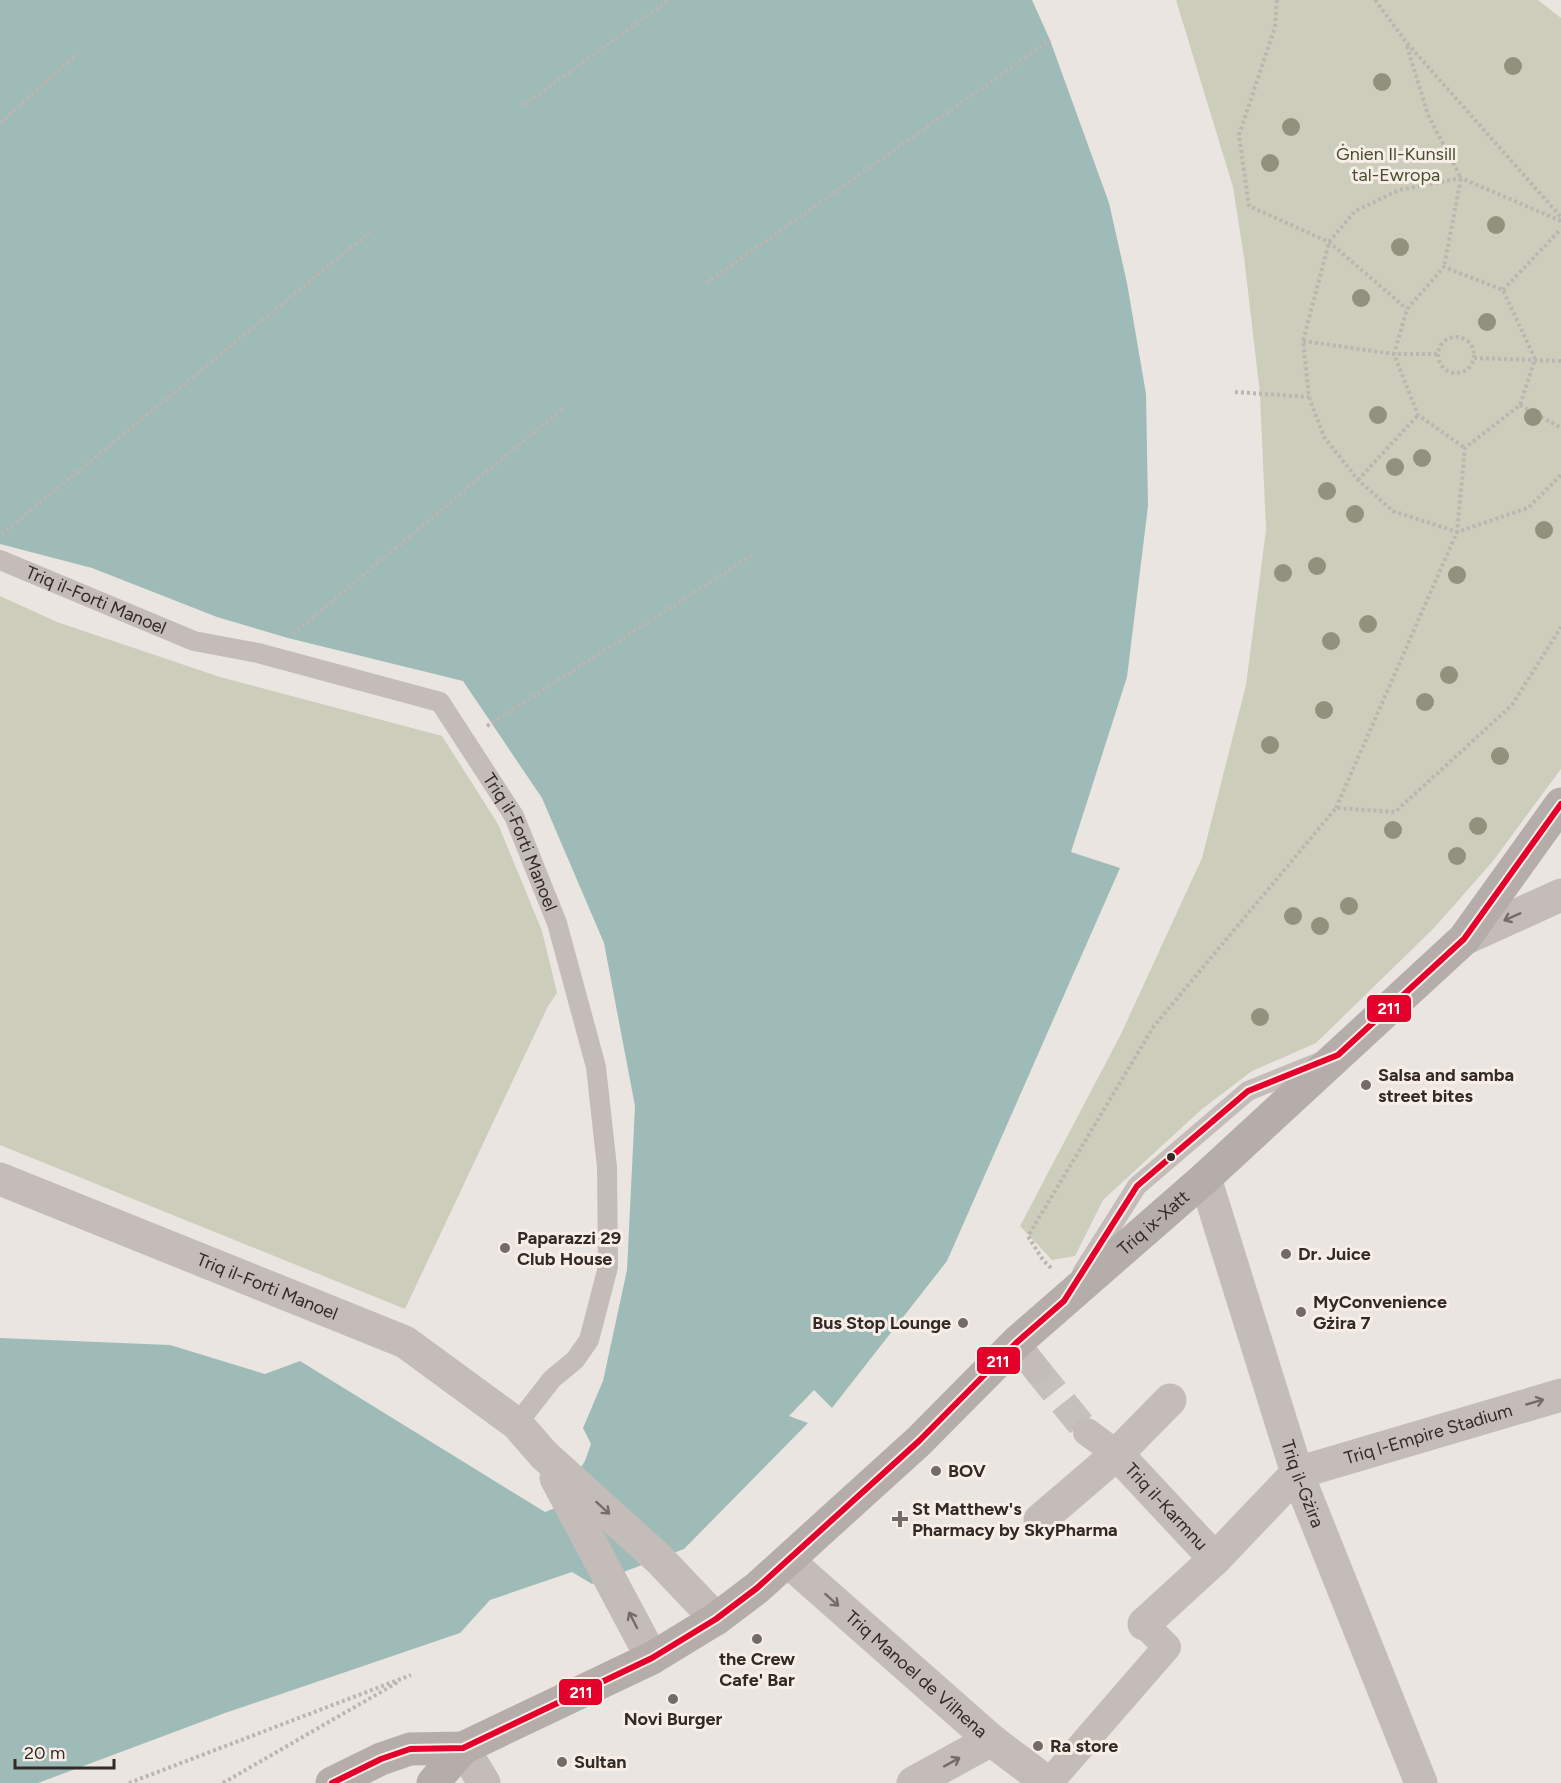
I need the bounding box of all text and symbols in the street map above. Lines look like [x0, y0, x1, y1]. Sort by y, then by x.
park label: Ġnien Il-Kunsill tal-Ewropa [1336, 143, 1456, 186]
street label: Triq il-Forti Manoel [22, 561, 170, 639]
street label: Triq il-Forti Manoel [478, 769, 562, 914]
one-way arrow [1504, 912, 1522, 923]
line badge: 211 [1366, 994, 1412, 1023]
text: 211 [1378, 999, 1400, 1018]
place label: Salsa and samba street bites [1378, 1064, 1514, 1107]
marker: Salsa and samba street bites [1359, 1078, 1373, 1092]
unlabelled marker [1165, 1151, 1177, 1163]
street label: Triq ix-Xatt [1113, 1186, 1194, 1260]
place label: Paparazzi 29 Club House [517, 1227, 621, 1270]
marker: Paparazzi 29 Club House [498, 1241, 512, 1255]
place label: Dr. Juice [1298, 1243, 1371, 1265]
marker: Dr. Juice [1279, 1247, 1293, 1261]
street label: Triq il-Forti Manoel [193, 1248, 341, 1325]
place label: MyConvenience Gżira 7 [1313, 1291, 1447, 1334]
marker: MyConvenience Gżira 7 [1294, 1305, 1308, 1319]
place label: Bus Stop Lounge [812, 1312, 951, 1334]
marker: Bus Stop Lounge [956, 1316, 970, 1330]
line badge: 211 [976, 1346, 1021, 1375]
text: 211 [987, 1352, 1009, 1371]
one-way arrow [1525, 1396, 1544, 1407]
street label: Triq l-Empire Stadium [1342, 1399, 1515, 1469]
street label: Triq il-Gżira [1276, 1437, 1329, 1531]
street label: Triq il-Karmnu [1120, 1458, 1212, 1555]
place label: BOV [948, 1460, 986, 1482]
marker: BOV [929, 1464, 943, 1478]
place label: St Matthew's Pharmacy by SkyPharma [912, 1498, 1118, 1541]
one-way arrow [595, 1501, 610, 1515]
marker: St Matthew's Pharmacy by SkyPharma [893, 1512, 907, 1526]
one-way arrow [824, 1593, 839, 1607]
street label: Triq Manoel de Vilhena [841, 1606, 992, 1743]
one-way arrow [627, 1612, 638, 1630]
marker: the Crew Cafe' Bar [750, 1632, 764, 1646]
place label: the Crew Cafe' Bar [719, 1648, 795, 1691]
line badge: 211 [558, 1678, 603, 1706]
text: 211 [570, 1683, 592, 1702]
marker: Novi Burger [666, 1692, 680, 1706]
place label: Novi Burger [624, 1708, 722, 1730]
scale bar [15, 1732, 114, 1770]
place label: Ra store [1050, 1735, 1118, 1757]
marker: Ra store [1031, 1739, 1045, 1753]
text: 20 m [24, 1742, 65, 1764]
place label: Sultan [574, 1751, 626, 1773]
marker: Sultan [555, 1755, 569, 1769]
one-way arrow [943, 1756, 960, 1768]

